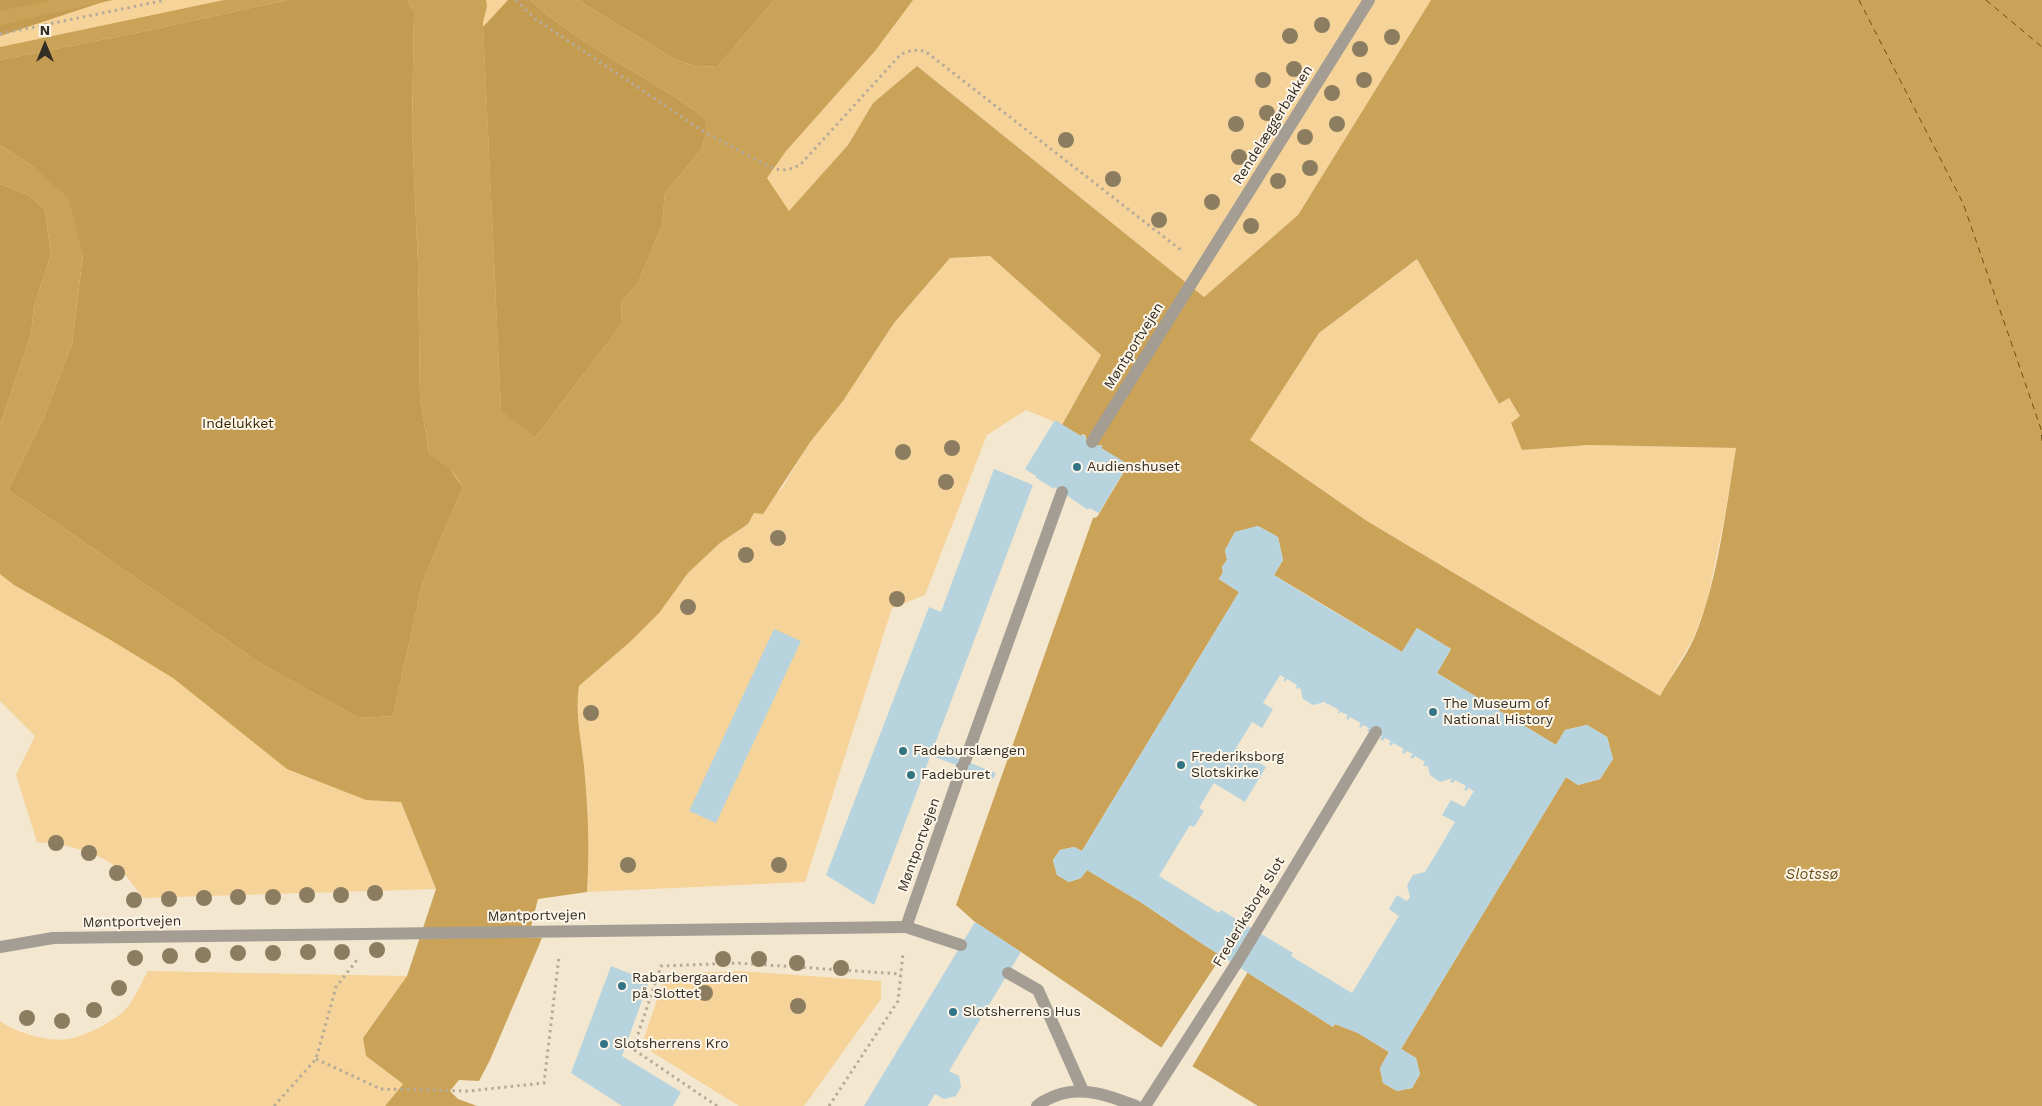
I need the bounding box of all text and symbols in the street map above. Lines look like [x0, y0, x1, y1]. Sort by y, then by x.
north arrow [20, 20, 70, 70]
text: N [40, 22, 50, 38]
street label: Rendelæggerbakken [1230, 62, 1316, 188]
street label: Møntportvejen [1101, 300, 1167, 392]
park label: Indelukket [202, 416, 274, 432]
place label: Audienshuset [1087, 459, 1180, 475]
marker: Audienshuset [1071, 461, 1083, 473]
place label: The Museum of National History [1443, 696, 1553, 729]
marker: The Museum of National History [1427, 706, 1439, 718]
place label: Fadeburslængen [913, 743, 1025, 759]
marker: Fadeburslængen [897, 745, 909, 757]
place label: Frederiksborg Slotskirke [1191, 749, 1284, 782]
marker: Frederiksborg Slotskirke [1175, 759, 1187, 771]
place label: Fadeburet [921, 767, 990, 783]
marker: Fadeburet [905, 769, 917, 781]
street label: Møntportvejen [894, 796, 944, 894]
street label: Frederiksborg Slot [1210, 854, 1288, 970]
water label: Slotssø [1786, 866, 1838, 884]
street label: Møntportvejen [487, 907, 587, 925]
street label: Møntportvejen [82, 913, 182, 931]
place label: Rabarbergaarden på Slottet [632, 970, 748, 1002]
marker: Rabarbergaarden på Slottet [616, 980, 628, 992]
place label: Slotsherrens Hus [963, 1004, 1081, 1020]
marker: Slotsherrens Hus [947, 1006, 959, 1018]
place label: Slotsherrens Kro [614, 1036, 729, 1052]
marker: Slotsherrens Kro [598, 1038, 610, 1050]

